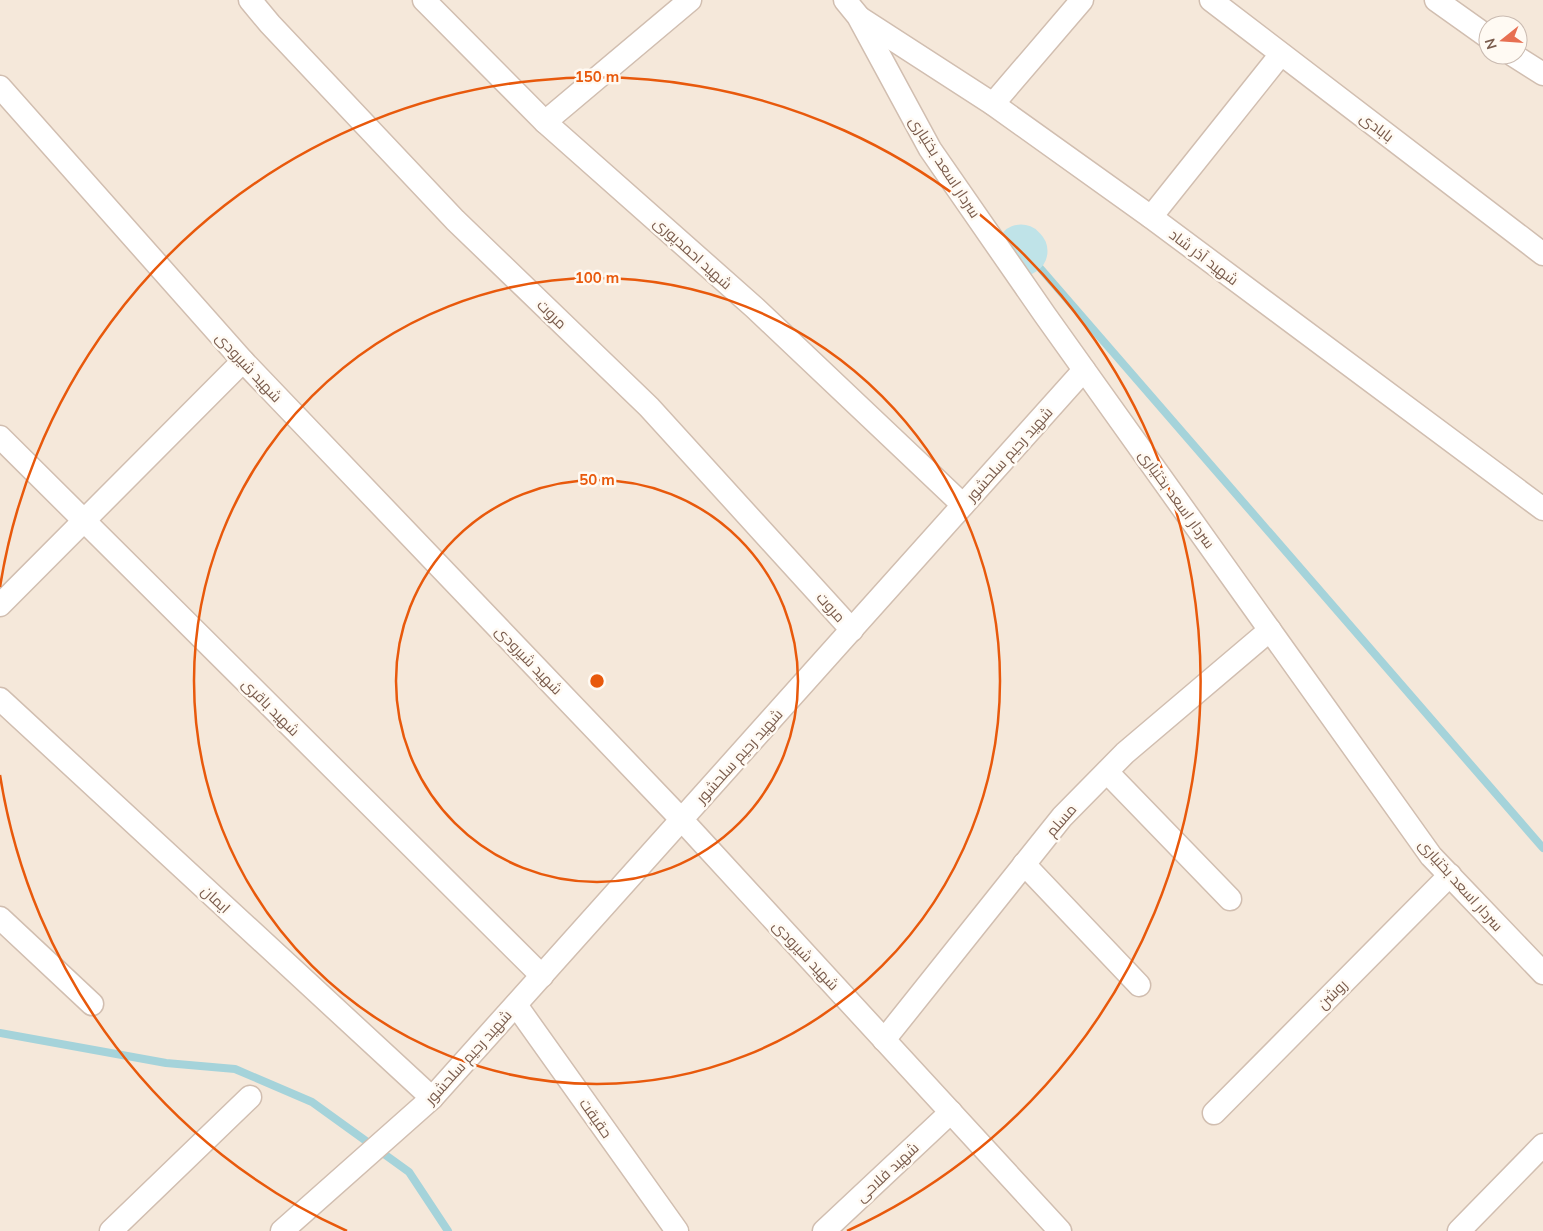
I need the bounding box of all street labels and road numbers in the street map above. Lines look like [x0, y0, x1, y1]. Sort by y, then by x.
street label: بابادی [1356, 108, 1398, 147]
street label: سردار اسعد بختیاری [904, 113, 985, 222]
street label: شهید احمدپوری [649, 213, 736, 294]
street label: شهید آذر شاد [1165, 225, 1242, 290]
street label: مروت [533, 295, 571, 333]
street label: شهید شیرودی [211, 328, 286, 407]
street label: شهید رحیم سلحشور [961, 403, 1057, 507]
street label: سردار اسعد بختیاری [1134, 446, 1219, 553]
street label: مروت [813, 588, 849, 626]
street label: شهید شیرودی [491, 621, 567, 699]
street label: شهید باقری [237, 674, 304, 741]
street label: شهید رحیم سلحشور [691, 705, 787, 809]
street label: مسلم [1042, 800, 1081, 841]
street label: سردار اسعد بختیاری [1414, 835, 1507, 936]
street label: ایمان [197, 881, 234, 918]
street label: شهید شیرودی [768, 916, 843, 995]
street label: روشن [1313, 975, 1352, 1014]
street label: شهید رحیم سلحشور [420, 1006, 516, 1110]
street label: حقیقت [576, 1094, 616, 1142]
street label: شهید فلاحی [851, 1138, 923, 1207]

